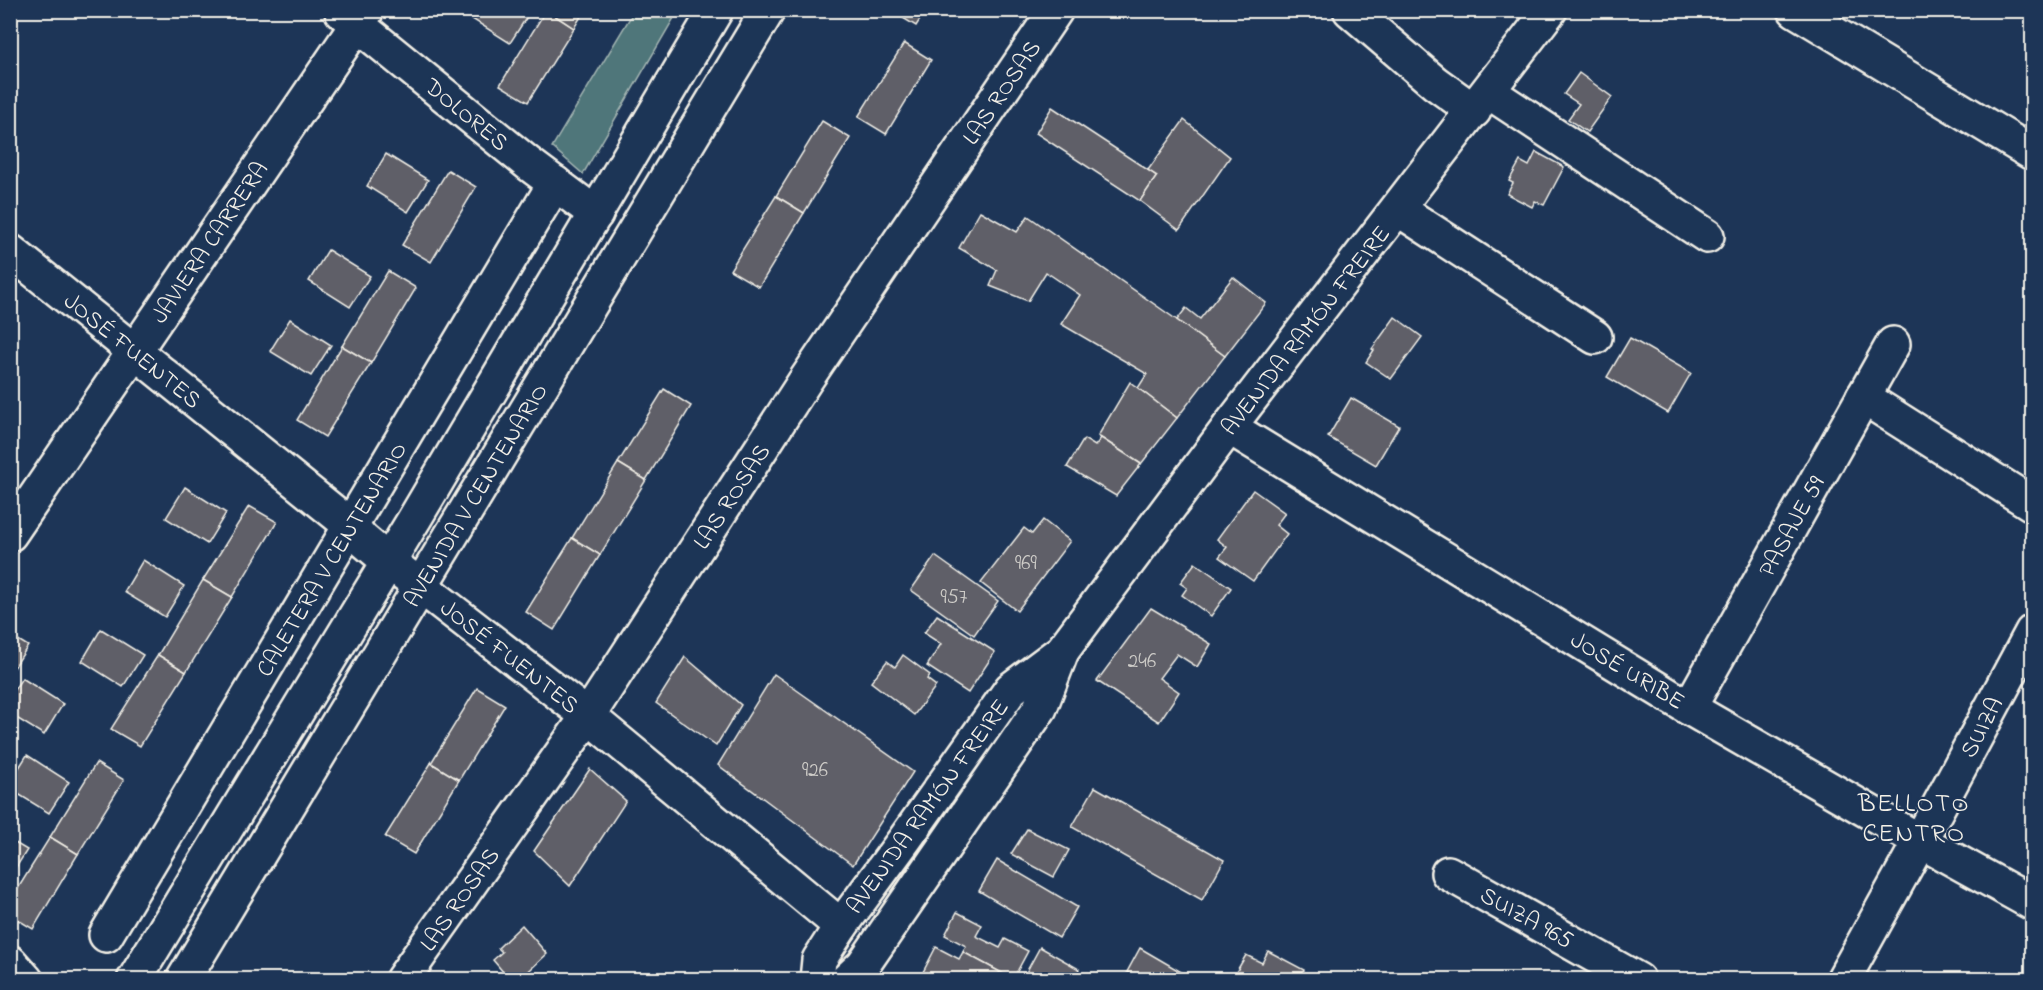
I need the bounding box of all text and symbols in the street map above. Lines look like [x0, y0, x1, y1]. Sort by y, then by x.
street label: LAS ROSAS [955, 34, 1051, 153]
street label: DOLORES [415, 70, 515, 161]
street label: JAVIERA CARRERA [144, 155, 278, 332]
street label: AVENIDA RAMÓN FREIRE [1214, 219, 1400, 444]
street label: JOSÉ FUENTES [55, 285, 208, 419]
street label: AVENIDA V CENTENARIO [396, 378, 558, 615]
street label: CALETERA V CENTENARIO [249, 436, 417, 685]
street label: LAS ROSAS [686, 438, 780, 557]
street label: PASAJE 59 [1751, 470, 1836, 584]
house number: 969 [1015, 549, 1038, 579]
house number: 957 [941, 583, 968, 613]
street label: JOSÉ FUENTES [431, 592, 586, 724]
street label: JOSÉ URIBE [1563, 624, 1691, 720]
house number: 246 [1128, 647, 1156, 677]
street label: SUIZA [1953, 691, 2014, 765]
street label: AVENIDA RAMÓN FREIRE [839, 693, 1019, 922]
house number: 926 [802, 756, 828, 786]
district label: BELLOTO CENTRO [1857, 786, 1970, 854]
street label: LAS ROSAS [412, 841, 510, 960]
street label: SUIZA 965 [1473, 879, 1579, 959]

